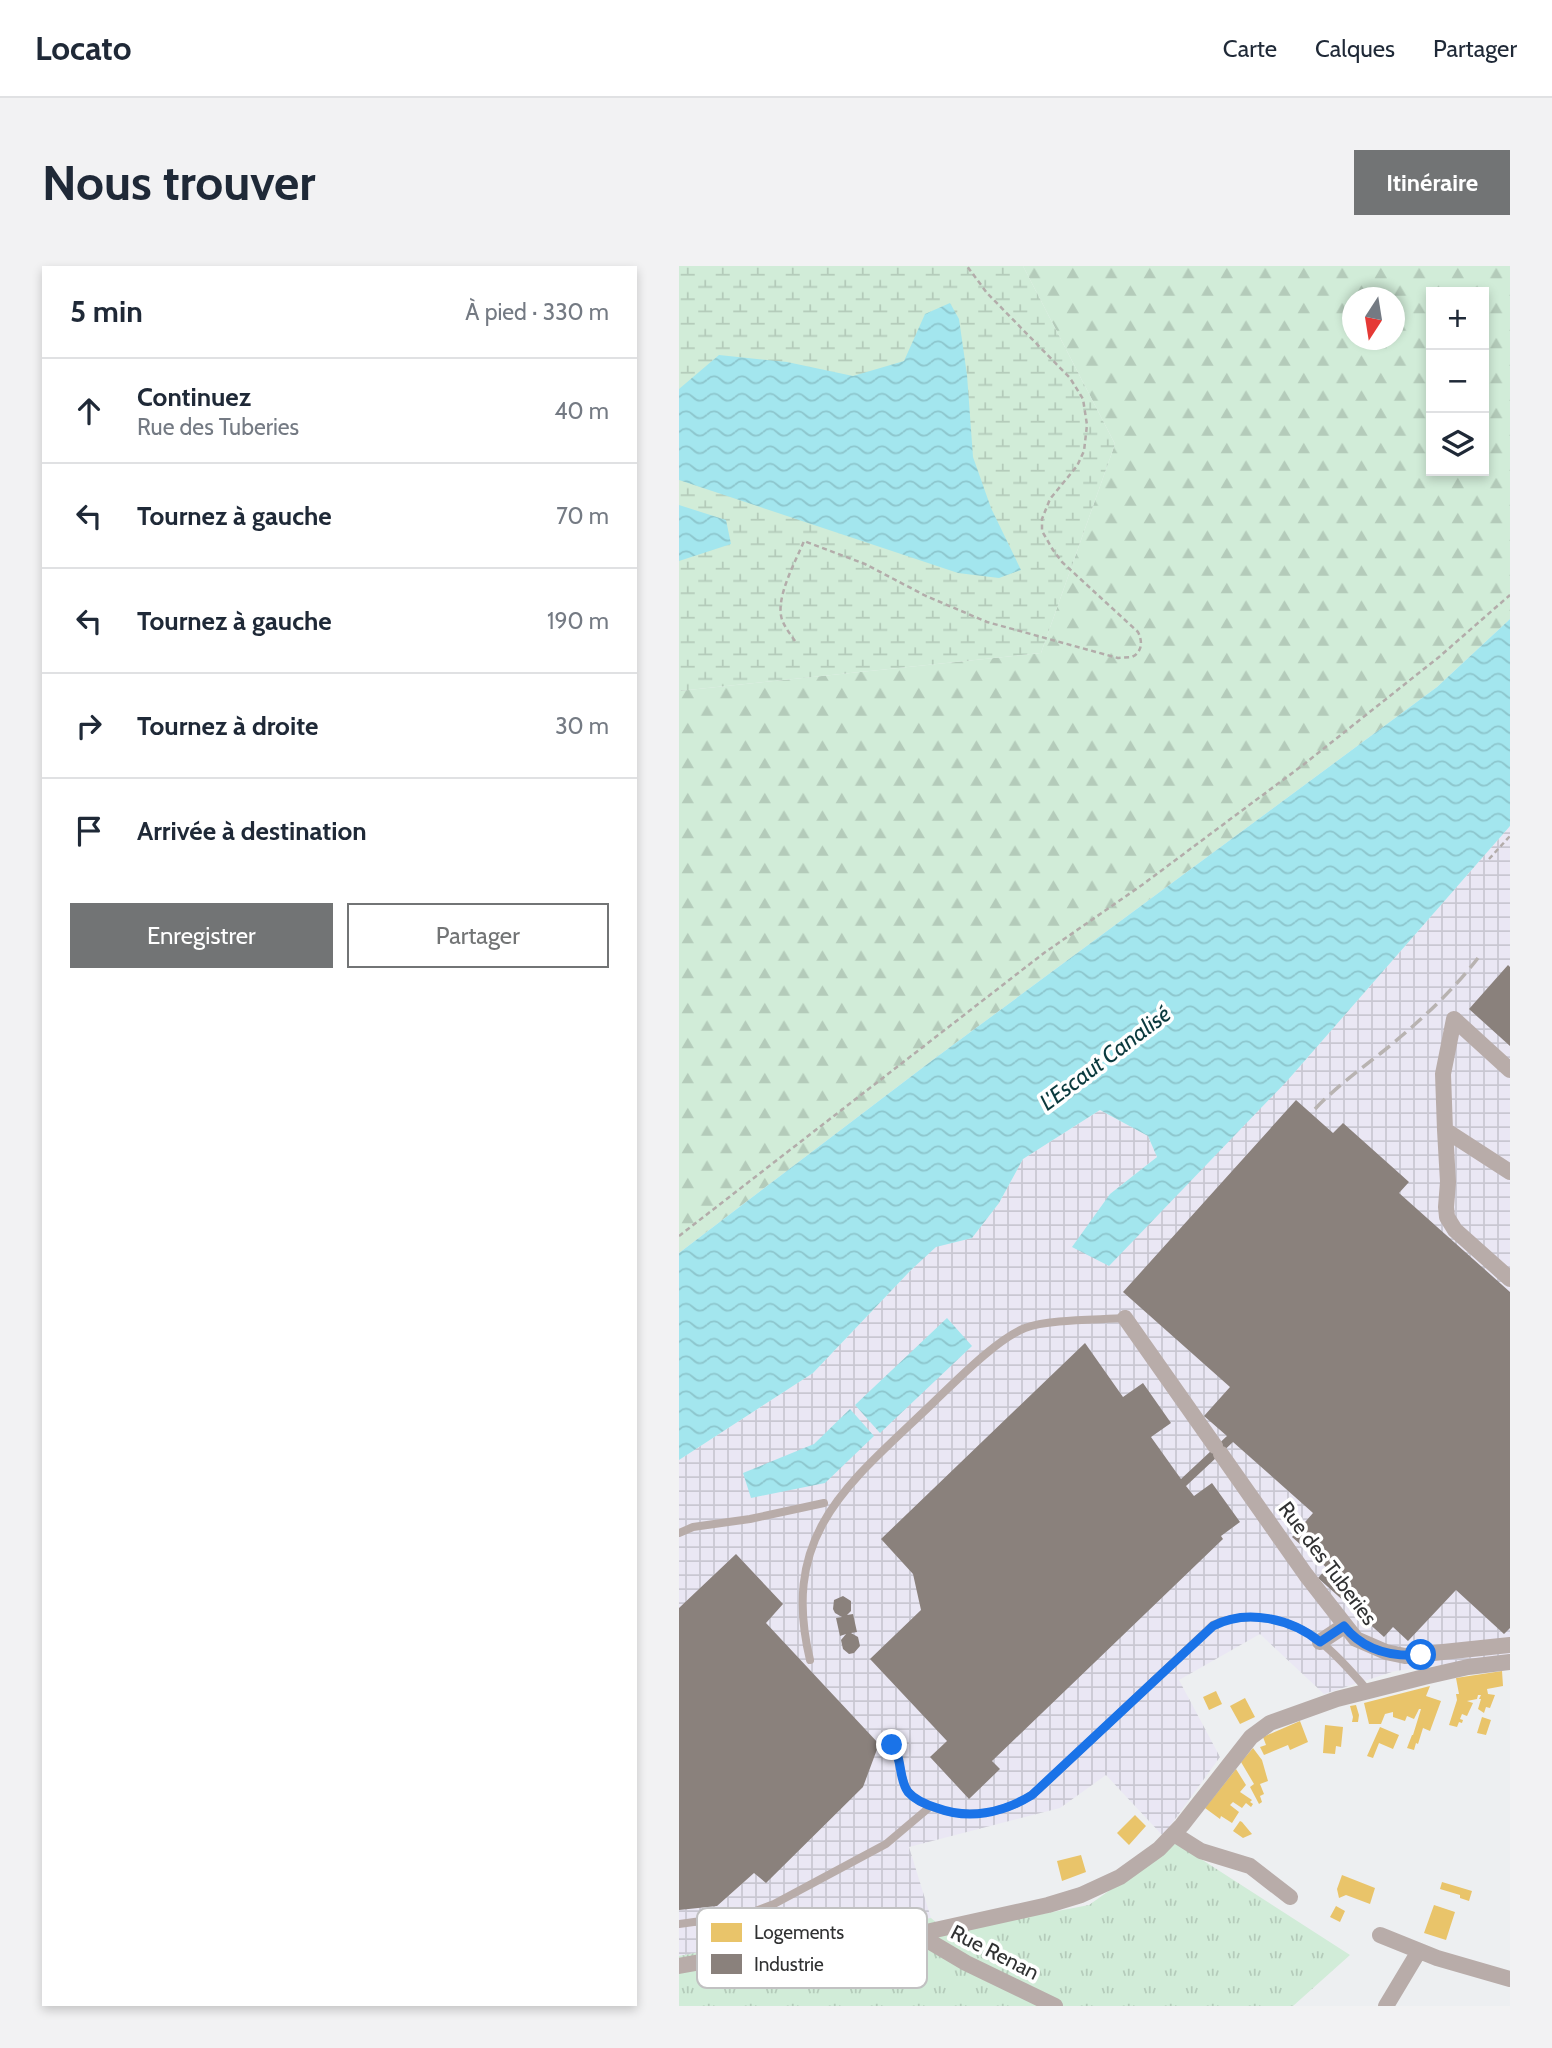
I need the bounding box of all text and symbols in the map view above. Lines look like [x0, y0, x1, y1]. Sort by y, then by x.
text: Locato [35, 28, 131, 68]
text: Carte [1223, 34, 1277, 63]
text: Calques [1315, 34, 1395, 63]
text: Partager [1433, 34, 1517, 63]
button: Itinéraire [1354, 150, 1510, 215]
text: Nous trouver [42, 153, 316, 212]
north arrow [1342, 287, 1405, 350]
map controls [1426, 287, 1489, 476]
button: + [1426, 287, 1489, 350]
text: 5 min [70, 293, 143, 330]
text: À pied · 330 m [465, 298, 609, 326]
button: − [1426, 350, 1489, 413]
text: Continuez [137, 381, 251, 413]
icon: ahead [70, 392, 108, 430]
text: 40 m [554, 397, 609, 425]
text: Rue des Tuberies [137, 413, 299, 441]
button: layers [1426, 413, 1489, 476]
icon: left [70, 497, 108, 535]
text: Tournez à gauche [137, 500, 332, 532]
text: 70 m [556, 502, 609, 530]
icon: left [70, 602, 108, 640]
text: Tournez à gauche [137, 605, 332, 637]
text: 190 m [547, 607, 609, 635]
icon: right [70, 707, 108, 745]
text: Tournez à droite [137, 710, 319, 742]
text: 30 m [555, 712, 609, 740]
icon: arrive [70, 812, 108, 850]
text: Arrivée à destination [137, 815, 367, 847]
button: Enregistrer [70, 903, 333, 968]
button: Partager [347, 903, 609, 968]
water label: L'Escaut Canalisé [1034, 1000, 1176, 1116]
street label: Rue des Tuberies [1273, 1496, 1383, 1630]
route start [1405, 1639, 1436, 1670]
route end [876, 1729, 907, 1760]
legend [697, 1908, 927, 1988]
street label: Rue Renan [947, 1919, 1043, 1985]
text: Logements [754, 1921, 844, 1944]
text: Industrie [754, 1953, 824, 1976]

